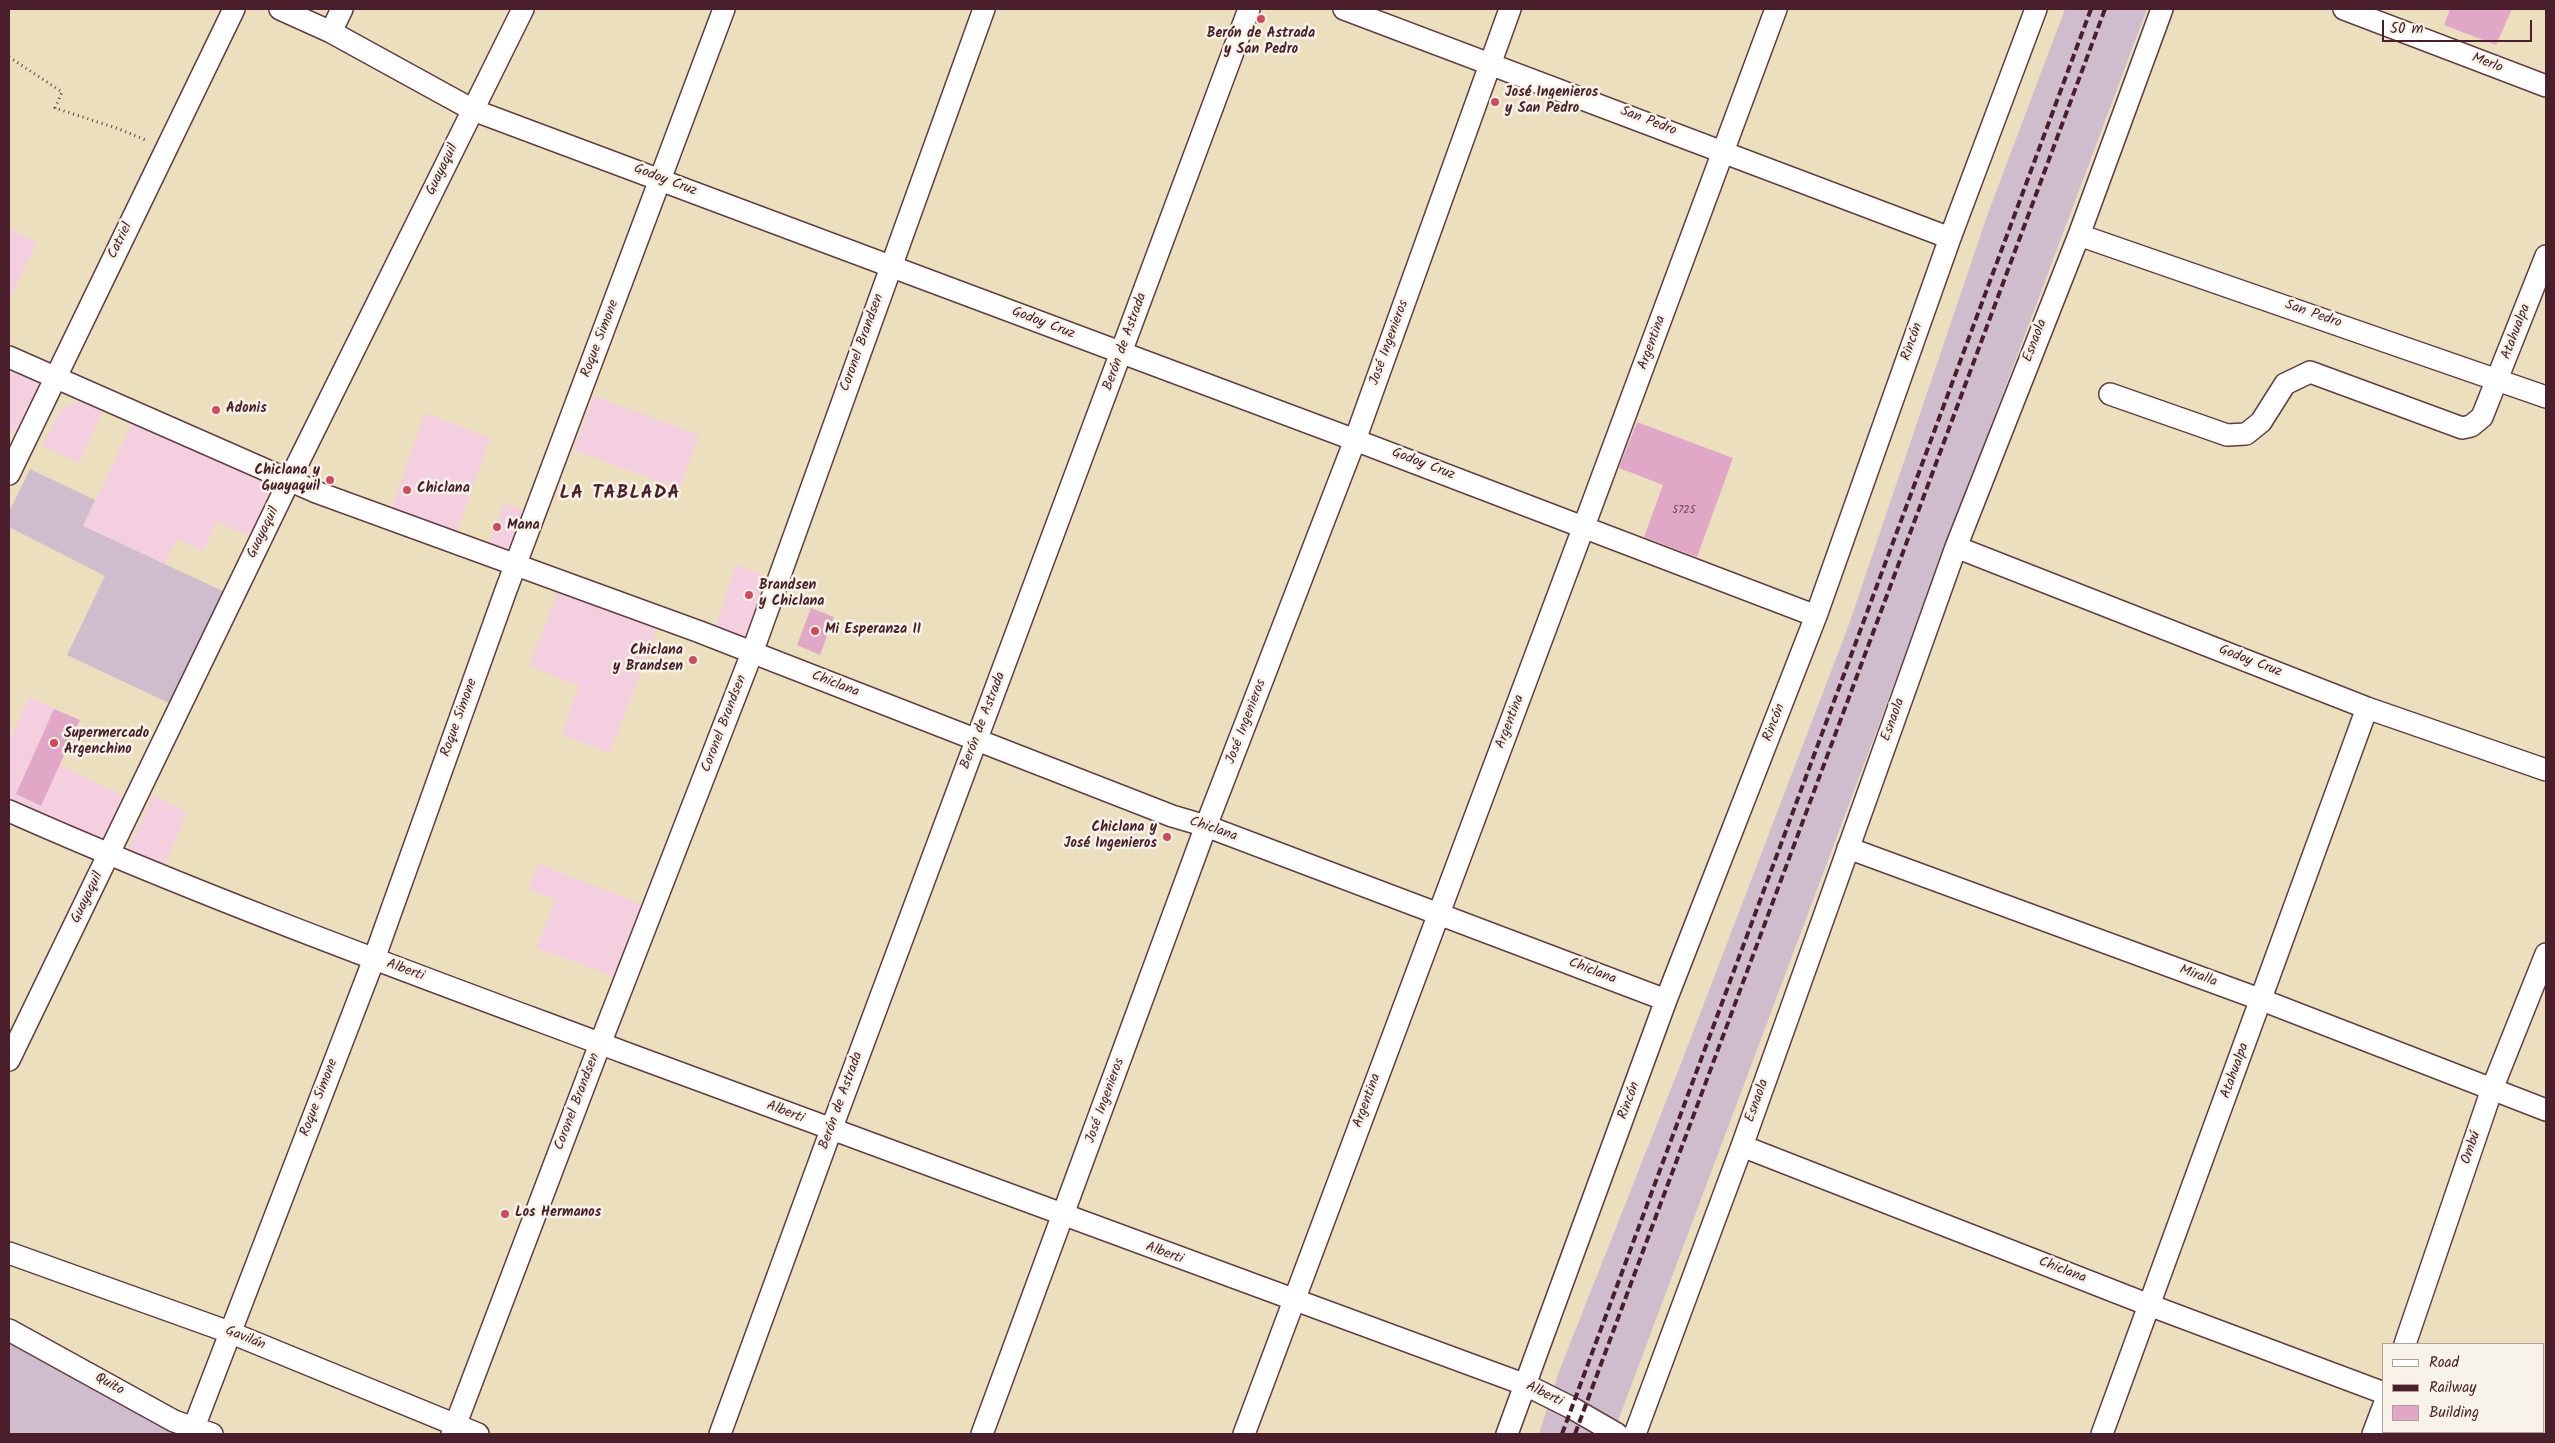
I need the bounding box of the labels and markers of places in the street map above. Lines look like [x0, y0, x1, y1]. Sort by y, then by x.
marker: Berón de Astrada y San Pedro [1255, 13, 1267, 25]
place label: Berón de Astrada y San Pedro [1207, 27, 1315, 59]
place label: José Ingenieros y San Pedro [1505, 86, 1598, 118]
marker: José Ingenieros y San Pedro [1489, 96, 1501, 108]
place label: Adonis [226, 402, 267, 418]
marker: Adonis [210, 404, 222, 416]
place label: Chiclana y Guayaquil [255, 464, 320, 497]
marker: Chiclana y Guayaquil [324, 474, 336, 486]
place label: Chiclana [417, 482, 470, 498]
marker: Chiclana [401, 484, 413, 496]
place label: Mana [507, 519, 540, 535]
marker: Mana [491, 521, 503, 533]
place label: Brandsen y Chiclana [759, 579, 824, 612]
marker: Brandsen y Chiclana [743, 589, 755, 601]
place label: Mi Esperanza II [825, 623, 921, 639]
marker: Mi Esperanza II [809, 625, 821, 637]
place label: Chiclana y Brandsen [613, 644, 683, 676]
marker: Chiclana y Brandsen [687, 654, 699, 666]
place label: Supermercado Argenchino [64, 727, 149, 760]
marker: Supermercado Argenchino [48, 737, 60, 749]
place label: Chiclana y José Ingenieros [1064, 821, 1157, 854]
marker: Chiclana y José Ingenieros [1161, 831, 1173, 843]
place label: Los Hermanos [515, 1206, 601, 1222]
marker: Los Hermanos [499, 1208, 511, 1220]

